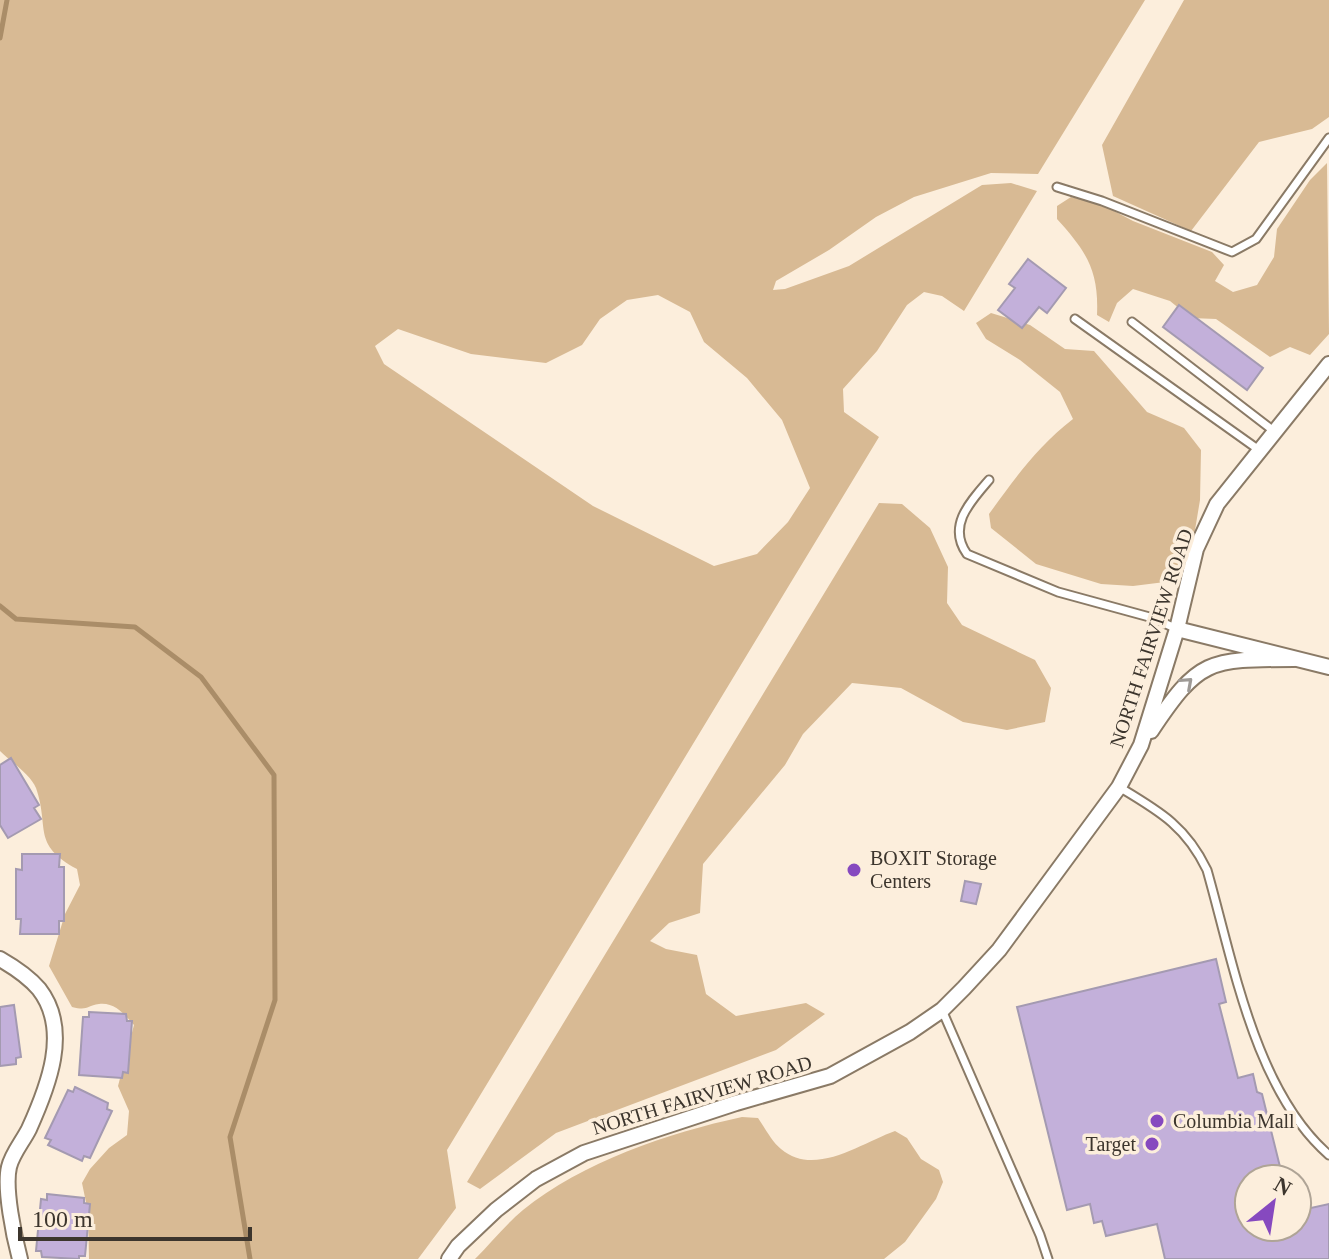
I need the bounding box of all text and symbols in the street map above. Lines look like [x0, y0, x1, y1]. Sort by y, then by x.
street label: NORTH FAIRVIEW ROAD [1105, 526, 1197, 750]
one-way arrow [1178, 678, 1193, 692]
place label: BOXIT Storage Centers [870, 847, 997, 892]
marker: BOXIT Storage Centers [845, 861, 863, 879]
street label: NORTH FAIRVIEW ROAD [589, 1051, 815, 1139]
place label: Columbia Mall [1173, 1110, 1295, 1132]
marker: Columbia Mall [1148, 1112, 1166, 1130]
place label: Target [1086, 1133, 1136, 1156]
marker: Target [1143, 1135, 1161, 1153]
north arrow [1233, 1163, 1313, 1243]
text: N [1270, 1171, 1296, 1201]
scale bar [20, 1191, 250, 1241]
text: 100 m [32, 1206, 93, 1232]

